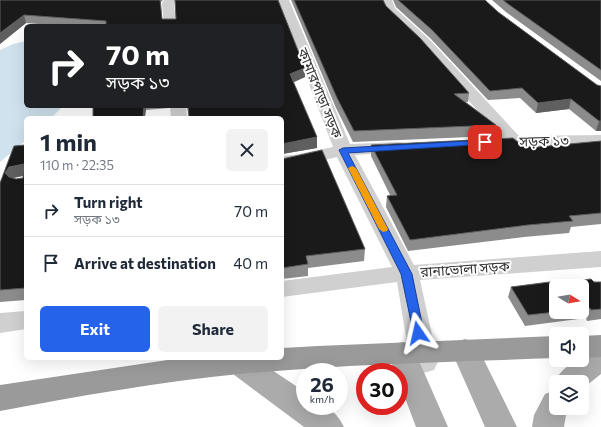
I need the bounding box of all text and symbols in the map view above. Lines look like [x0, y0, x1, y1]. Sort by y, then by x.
text: 70 m [106, 37, 170, 71]
icon: right [40, 40, 92, 92]
street label: কামারপাড়া সড়ক [294, 44, 347, 141]
text: সড়ক ১৩ [106, 71, 169, 93]
pin [468, 125, 502, 159]
text: 1 min [40, 127, 97, 156]
button: close [226, 129, 268, 171]
icon: arrive [474, 131, 496, 153]
street label: সড়ক ১৩ [518, 132, 569, 149]
text: 110 m · 22:35 [40, 157, 114, 173]
text: Turn right [74, 193, 143, 211]
icon: right [40, 200, 62, 222]
text: 70 m [234, 202, 268, 220]
text: সড়ক ১৩ [74, 211, 120, 227]
icon: arrive [40, 252, 62, 274]
text: Arrive at destination [74, 254, 216, 272]
text: 40 m [233, 254, 268, 272]
street label: রানাভোলা সড়ক [419, 257, 511, 280]
north arrow [549, 279, 589, 319]
map controls [549, 279, 589, 415]
button: Exit [40, 306, 150, 352]
button: Share [158, 306, 268, 352]
position arrow [397, 312, 439, 354]
button: sound [549, 327, 589, 367]
speed limit sign: 30 [356, 363, 408, 415]
text: 26 [310, 372, 334, 396]
button: layers [549, 375, 589, 415]
text: km/h [310, 393, 334, 405]

